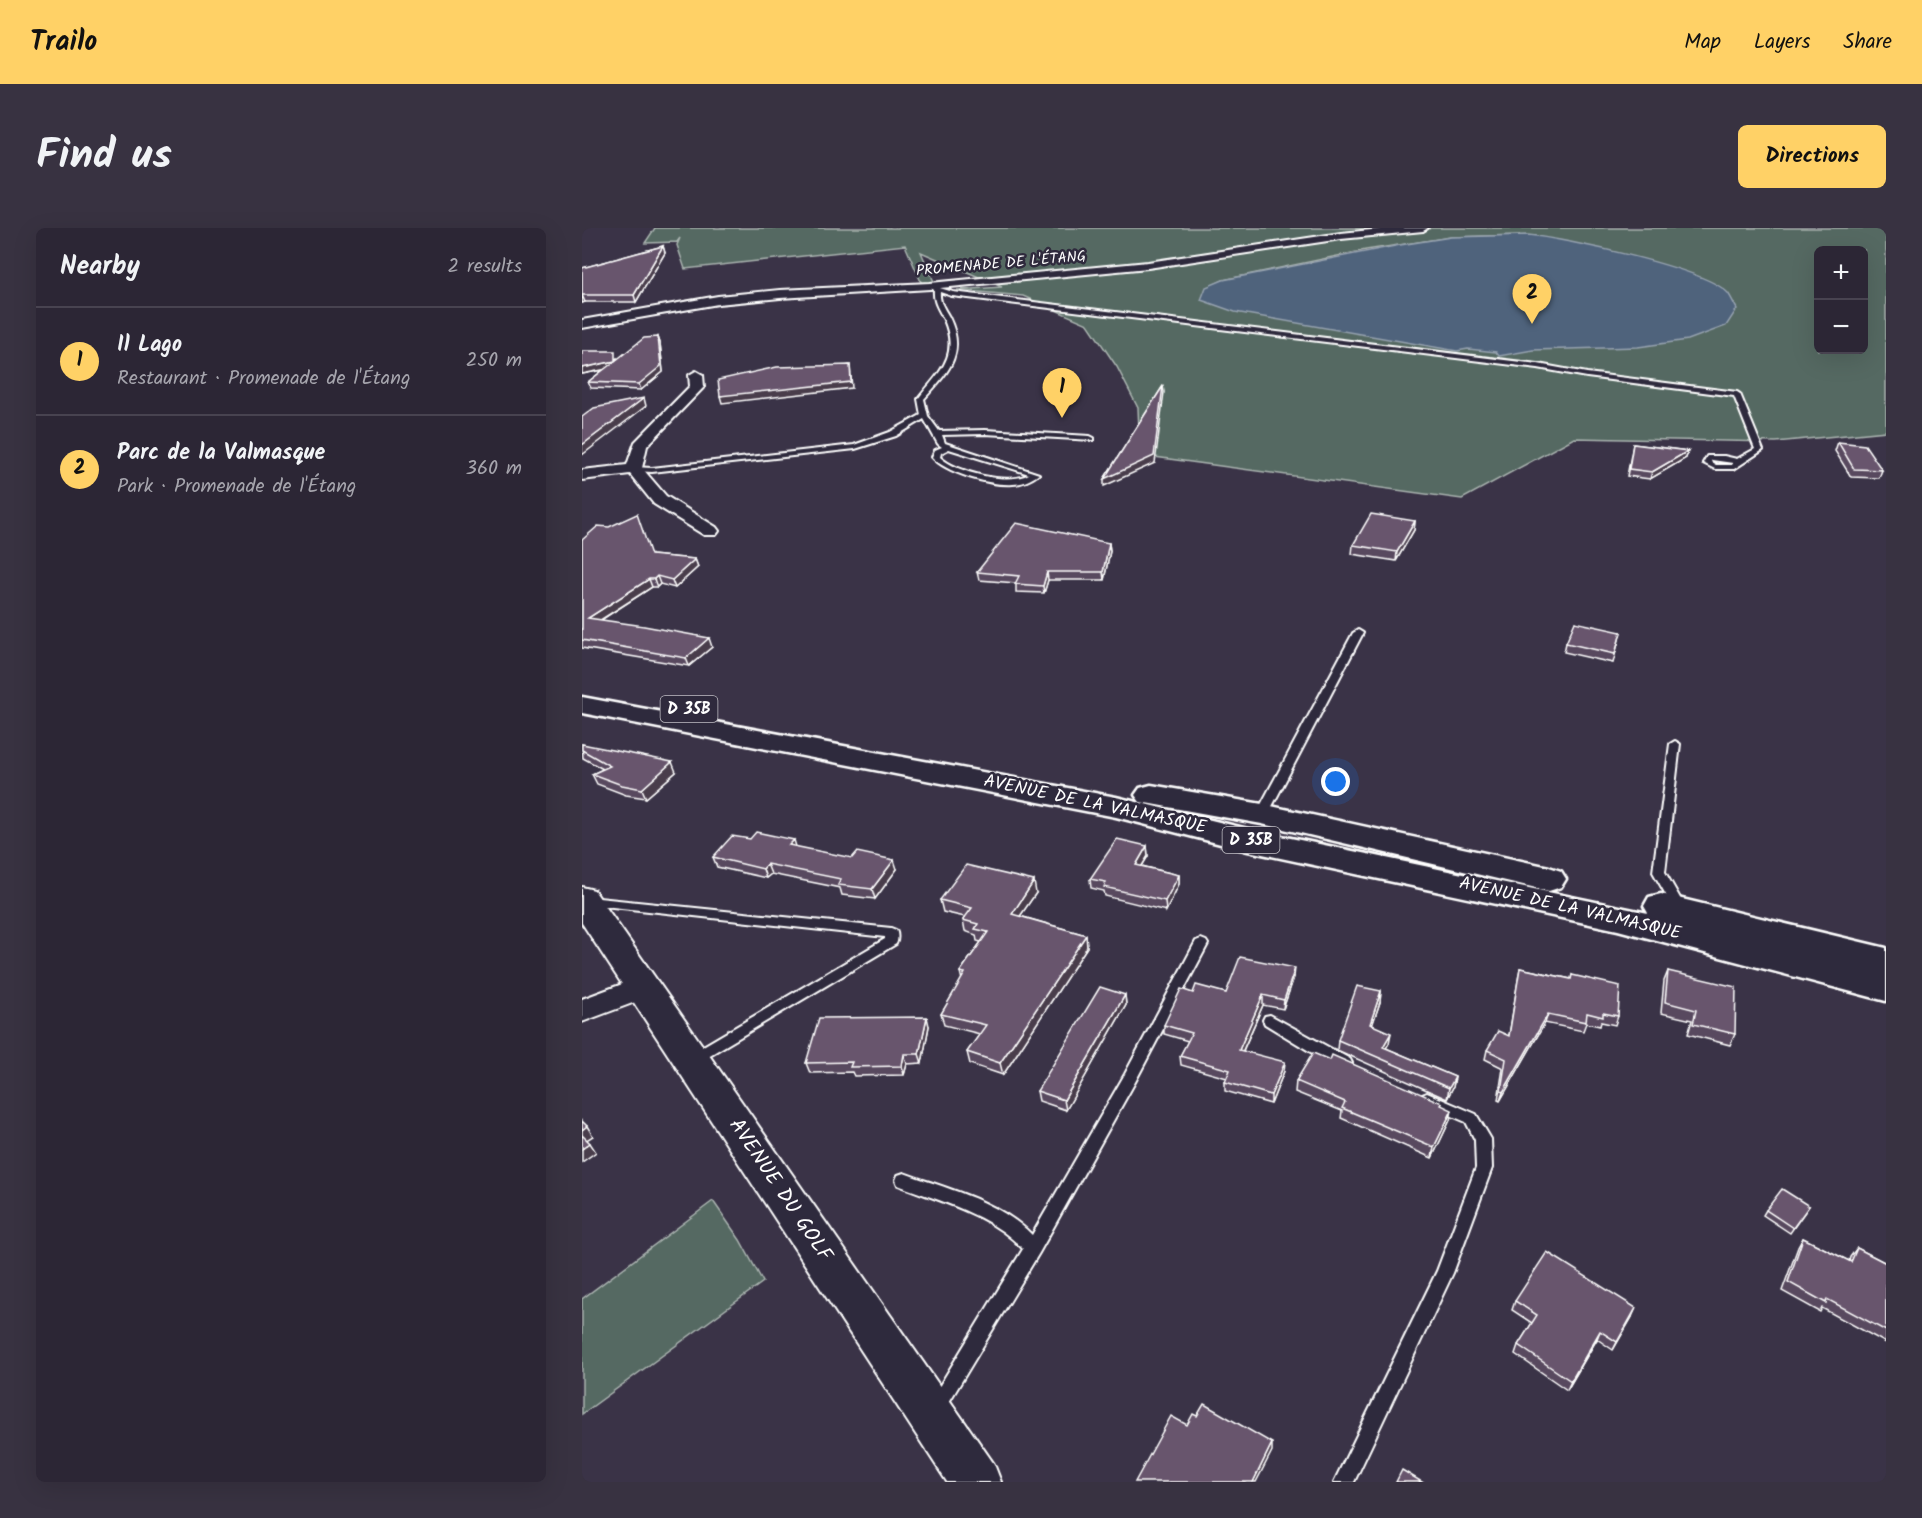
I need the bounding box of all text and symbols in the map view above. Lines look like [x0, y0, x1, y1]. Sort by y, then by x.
text: Trailo [30, 20, 97, 65]
text: Map [1684, 26, 1721, 59]
text: Layers [1754, 26, 1810, 59]
text: Share [1843, 26, 1892, 59]
text: Find us [36, 123, 172, 190]
button: Directions [1738, 125, 1886, 188]
street label: PROMENADE DE L'ÉTANG [915, 245, 1087, 283]
text: Nearby [60, 246, 140, 288]
map controls [1814, 246, 1868, 354]
button: + [1814, 246, 1868, 300]
text: 2 results [447, 251, 522, 283]
pin: 2 [1512, 274, 1552, 324]
button: − [1814, 300, 1868, 354]
text: Il Lago [117, 328, 182, 363]
text: 1 [76, 345, 83, 377]
text: 250 m [466, 345, 522, 377]
text: Restaurant · Promenade de l'Étang [117, 363, 410, 395]
pin: 1 [1042, 368, 1082, 418]
text: Parc de la Valmasque [117, 436, 325, 471]
text: 2 [74, 453, 85, 485]
text: 360 m [466, 453, 522, 485]
text: Park · Promenade de l'Étang [117, 471, 356, 503]
road number: D 35B [660, 696, 718, 722]
street label: AVENUE DE LA VALMASQUE [981, 767, 1209, 843]
your location [1321, 767, 1350, 796]
road number: D 35B [1222, 827, 1280, 853]
street label: AVENUE DE LA VALMASQUE [1456, 869, 1684, 949]
street label: AVENUE DU GOLF [720, 1112, 841, 1270]

